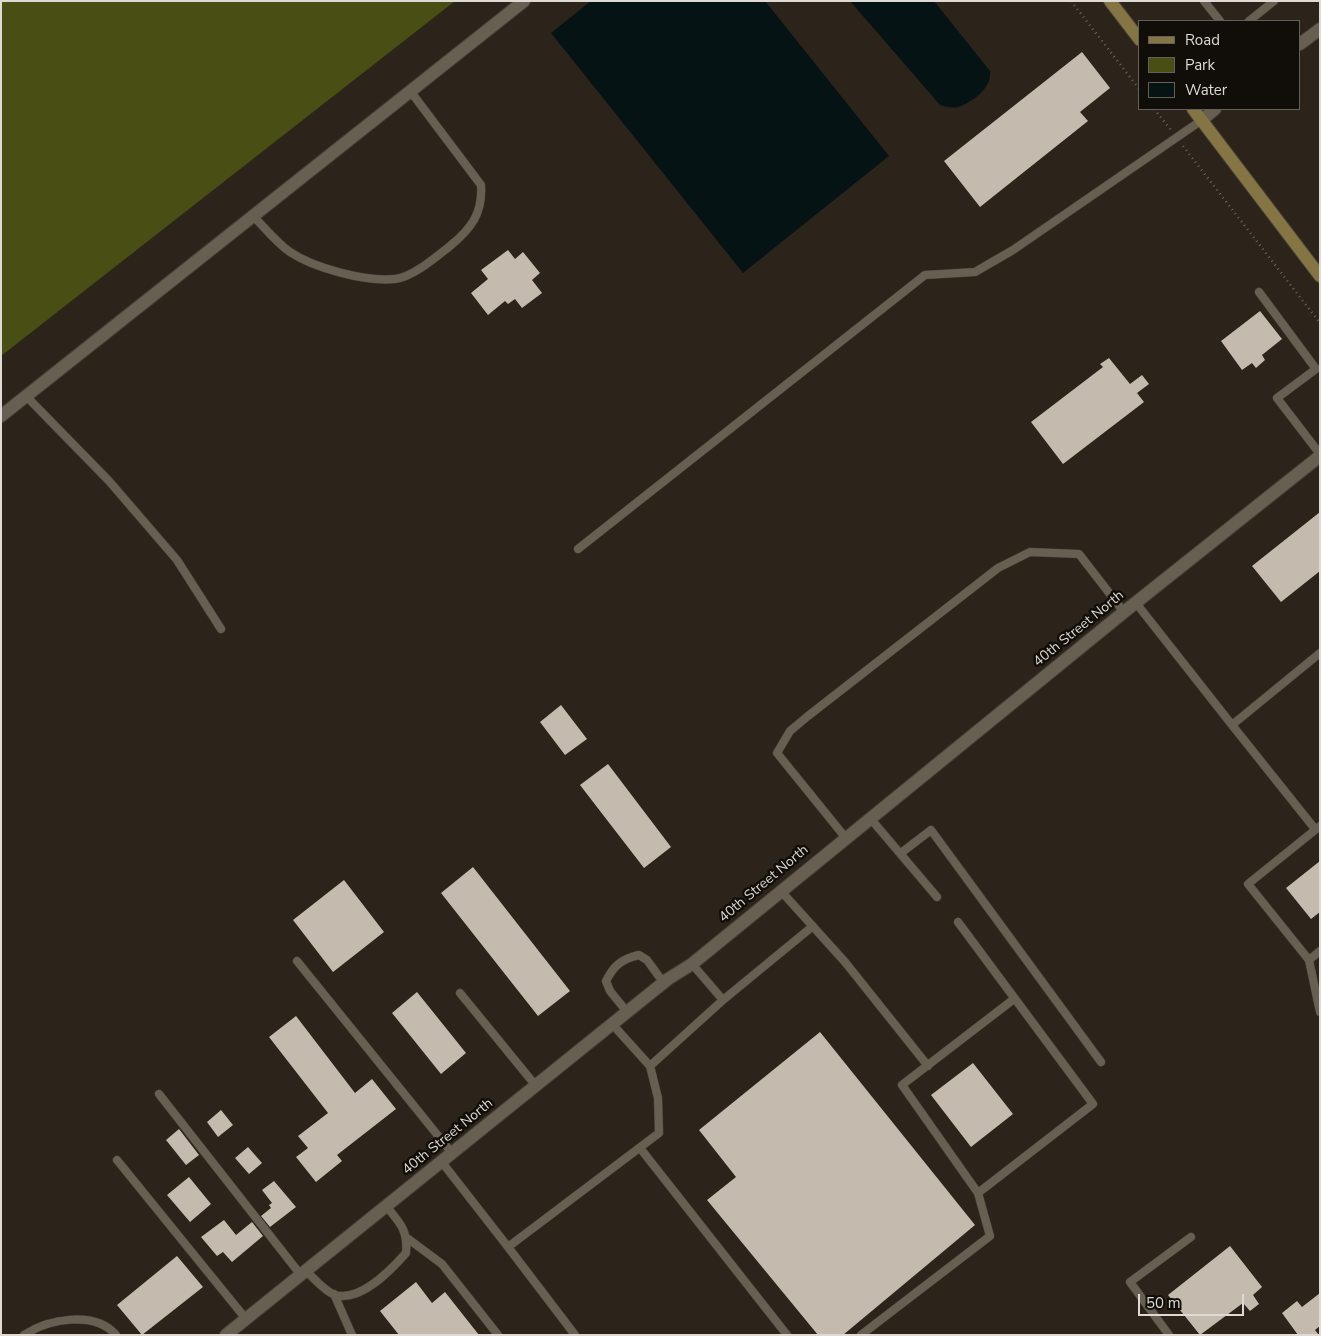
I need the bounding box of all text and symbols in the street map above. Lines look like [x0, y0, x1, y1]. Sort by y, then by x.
legend [1138, 20, 1301, 110]
text: Road [1185, 30, 1220, 50]
text: Park [1185, 55, 1215, 75]
text: Water [1185, 80, 1227, 100]
street label: 40th Street North [1030, 587, 1128, 671]
street label: 40th Street North [716, 842, 812, 926]
street label: 40th Street North [399, 1095, 497, 1179]
scale bar [1141, 1284, 1247, 1316]
text: 50 m [1146, 1293, 1181, 1313]

